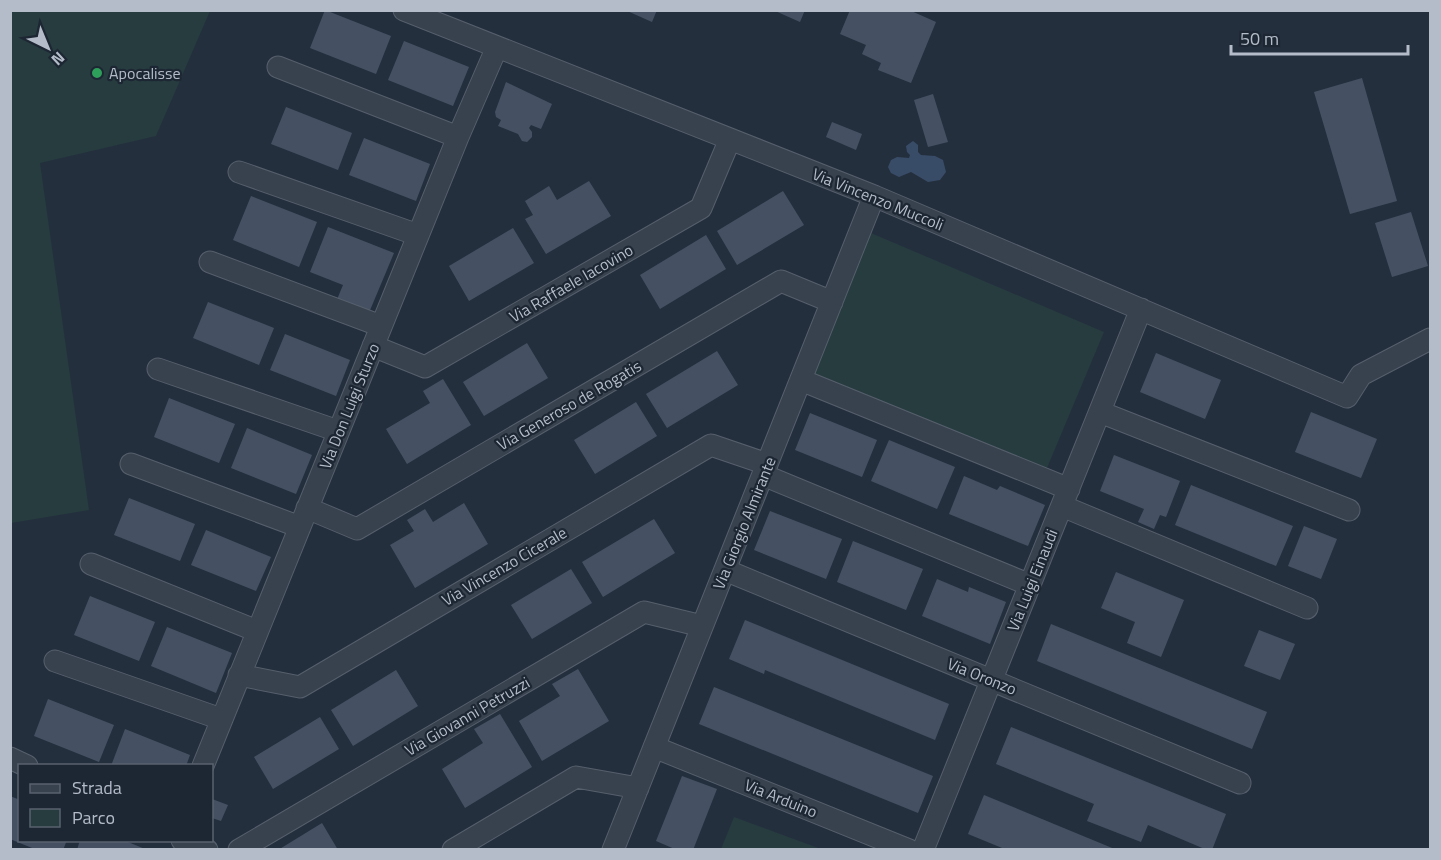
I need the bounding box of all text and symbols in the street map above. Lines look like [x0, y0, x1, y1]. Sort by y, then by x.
north arrow [18, 18, 78, 78]
scale bar [1231, 18, 1408, 56]
text: 50 m [1240, 25, 1279, 52]
text: N [46, 46, 70, 72]
place label: Apocalisse [109, 61, 181, 85]
marker: Apocalisse [90, 66, 104, 80]
street label: Via Vincenzo Muccoli [809, 162, 947, 236]
street label: Via Raffaele Iacovino [505, 238, 637, 328]
street label: Via Don Luigi Sturzo [313, 339, 385, 473]
street label: Via Generoso de Rogatis [492, 354, 646, 456]
street label: Via Giorgio Almirante [706, 453, 782, 593]
street label: Via Vincenzo Cicerale [437, 520, 571, 612]
street label: Via Luigi Einaudi [1001, 525, 1063, 635]
street label: Via Oronzo [944, 651, 1020, 701]
street label: Via Giovanni Petruzzi [400, 670, 534, 762]
legend [18, 764, 213, 842]
street label: Via Arduino [741, 773, 821, 823]
text: Strada [72, 774, 122, 801]
text: Parco [72, 804, 115, 831]

